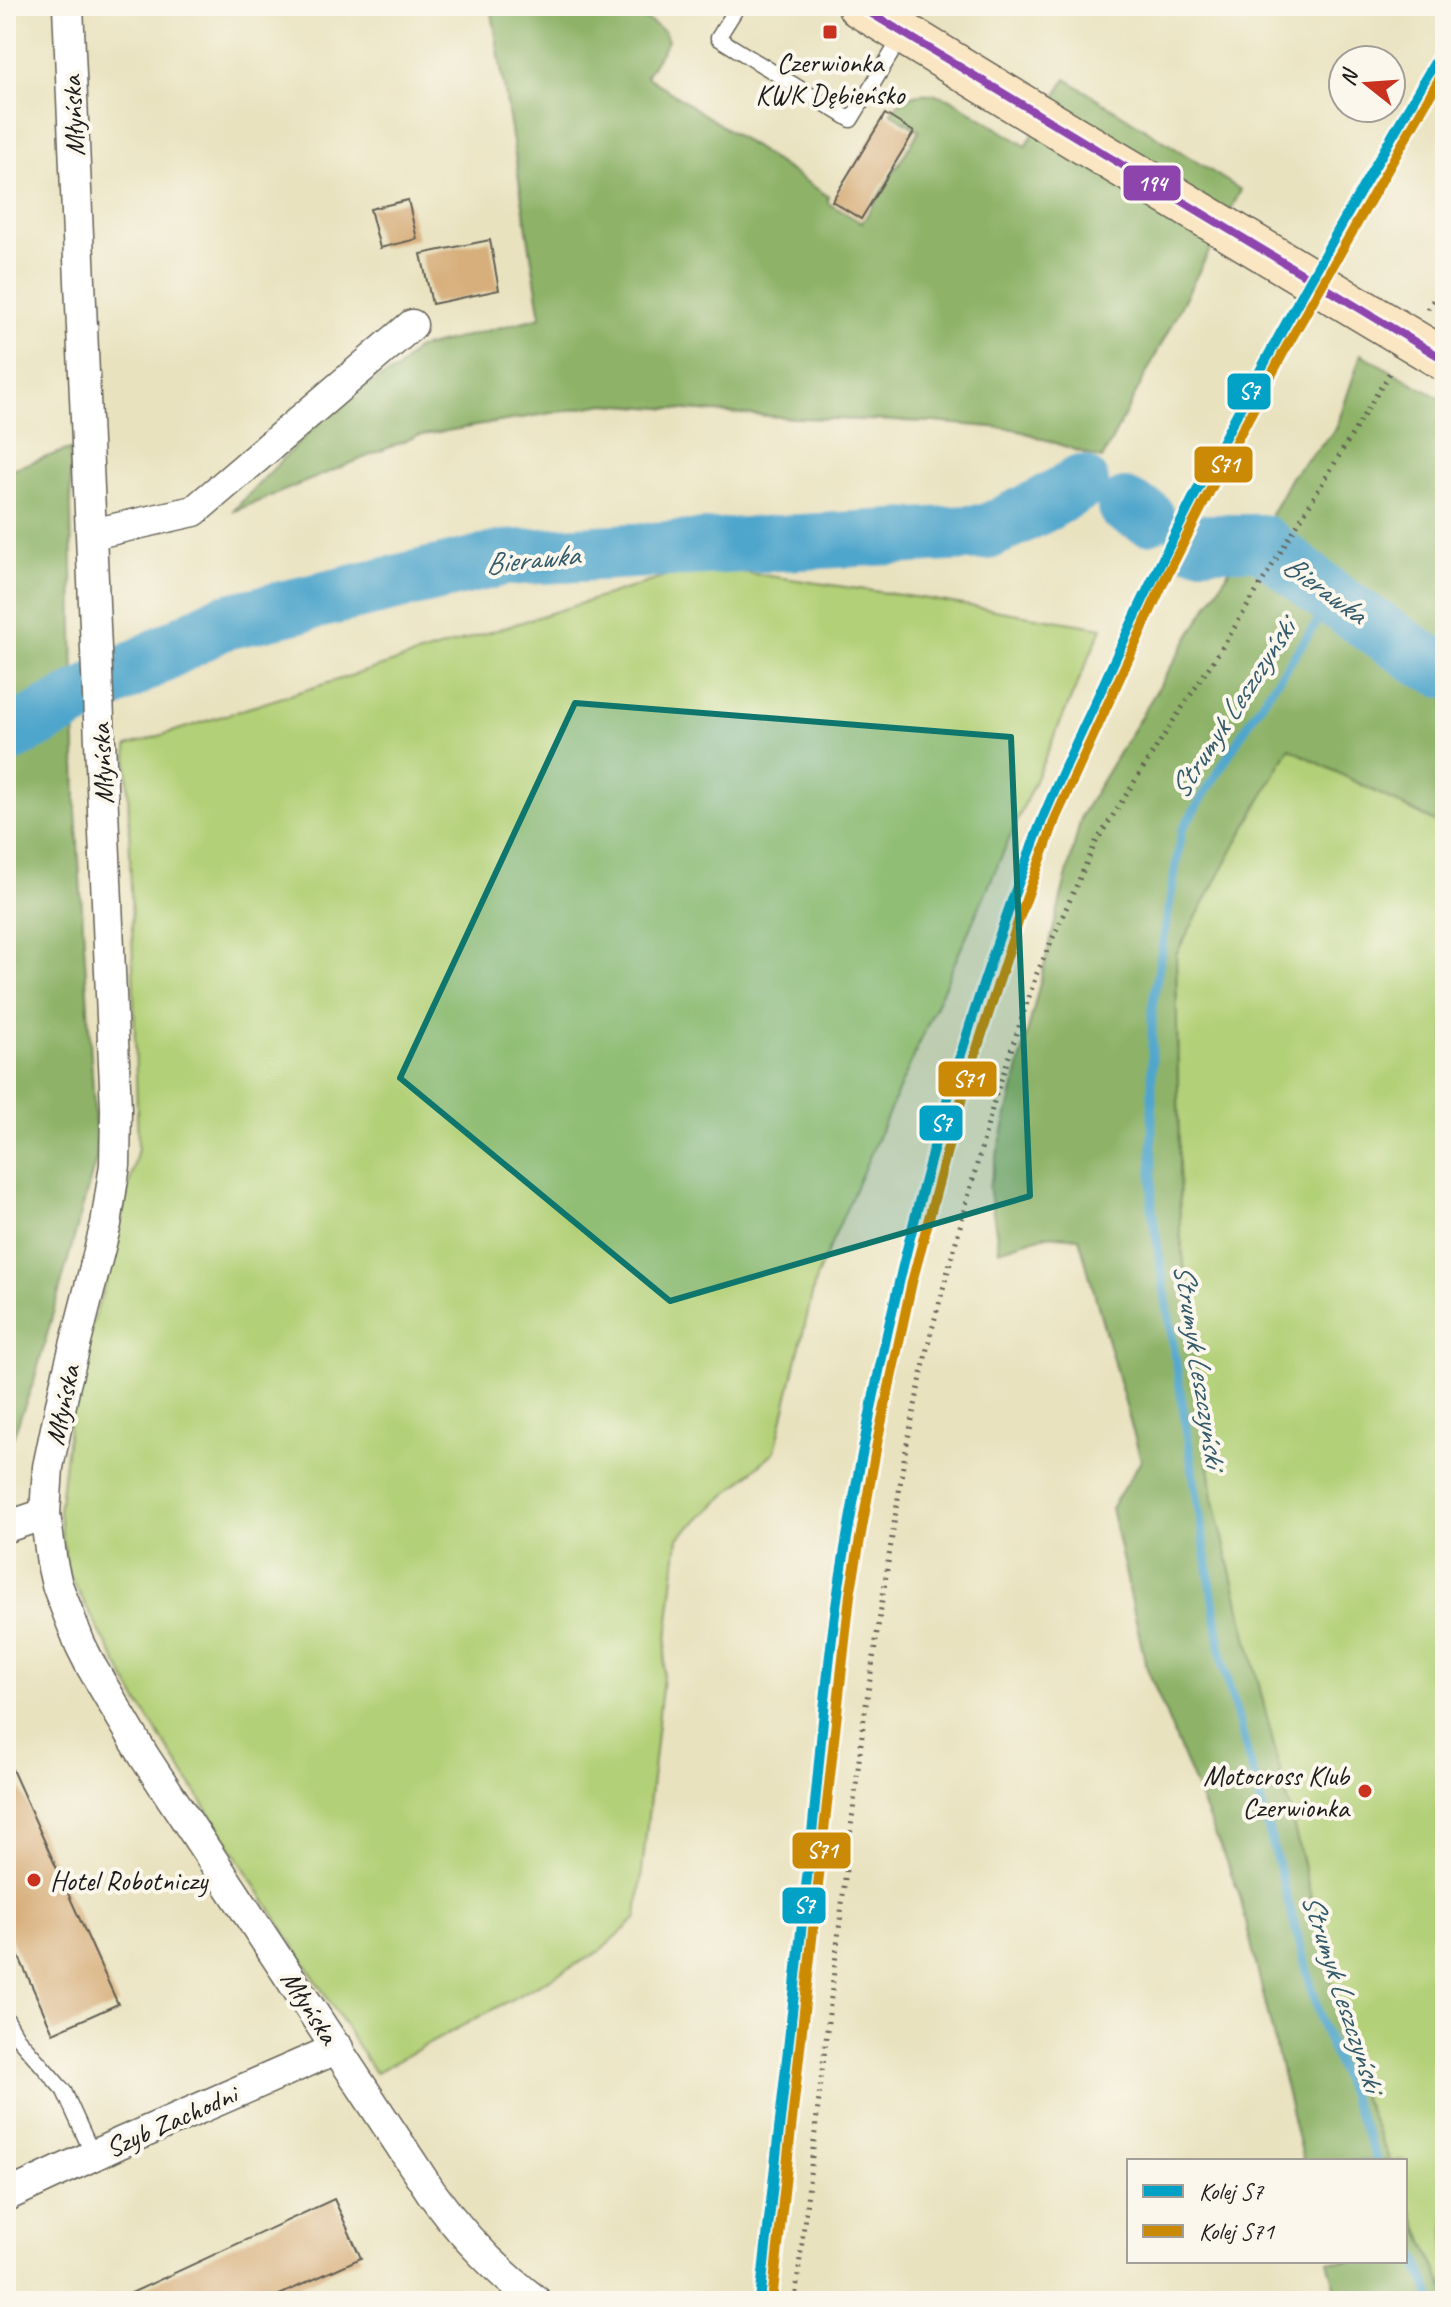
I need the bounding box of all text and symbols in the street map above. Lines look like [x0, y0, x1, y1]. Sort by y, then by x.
marker: Czerwionka KWK Dębieńsko [821, 23, 839, 41]
north arrow [1327, 44, 1407, 124]
place label: Czerwionka KWK Dębieńsko [756, 45, 906, 112]
text: N [1333, 65, 1365, 89]
street label: Młyńska [53, 73, 93, 157]
line badge: 194 [1122, 164, 1182, 202]
text: 194 [1137, 170, 1170, 198]
line badge: S7 [1226, 372, 1272, 411]
text: S7 [1239, 378, 1262, 406]
line badge: S71 [1193, 445, 1254, 484]
text: S71 [1209, 451, 1241, 479]
water label: Bierawka [483, 535, 584, 583]
water label: Bierawka [1276, 546, 1376, 634]
water label: Strumyk Leszczyński [1160, 607, 1308, 805]
street label: Młyńska [82, 721, 122, 805]
line badge: S71 [937, 1060, 998, 1098]
text: S71 [953, 1066, 985, 1094]
line badge: S7 [918, 1104, 964, 1142]
text: S7 [931, 1110, 954, 1138]
water label: Strumyk Leszczyński [1165, 1261, 1236, 1476]
street label: Młyńska [37, 1360, 88, 1448]
place label: Motocross Klub Czerwionka [1203, 1758, 1351, 1825]
marker: Motocross Klub Czerwionka [1356, 1782, 1374, 1800]
line badge: S71 [791, 1831, 852, 1870]
text: S71 [807, 1837, 839, 1865]
place label: Hotel Robotniczy [50, 1863, 210, 1898]
marker: Hotel Robotniczy [25, 1871, 43, 1889]
line badge: S7 [781, 1886, 827, 1925]
water label: Strumyk Leszczyński [1293, 1889, 1395, 2102]
text: S7 [794, 1892, 817, 1920]
street label: Młyńska [273, 1964, 348, 2052]
street label: Szyb Zachodni [100, 2075, 245, 2165]
legend [1127, 2159, 1407, 2263]
text: Kolej S7 [1199, 2176, 1264, 2206]
text: Kolej S71 [1199, 2216, 1275, 2246]

